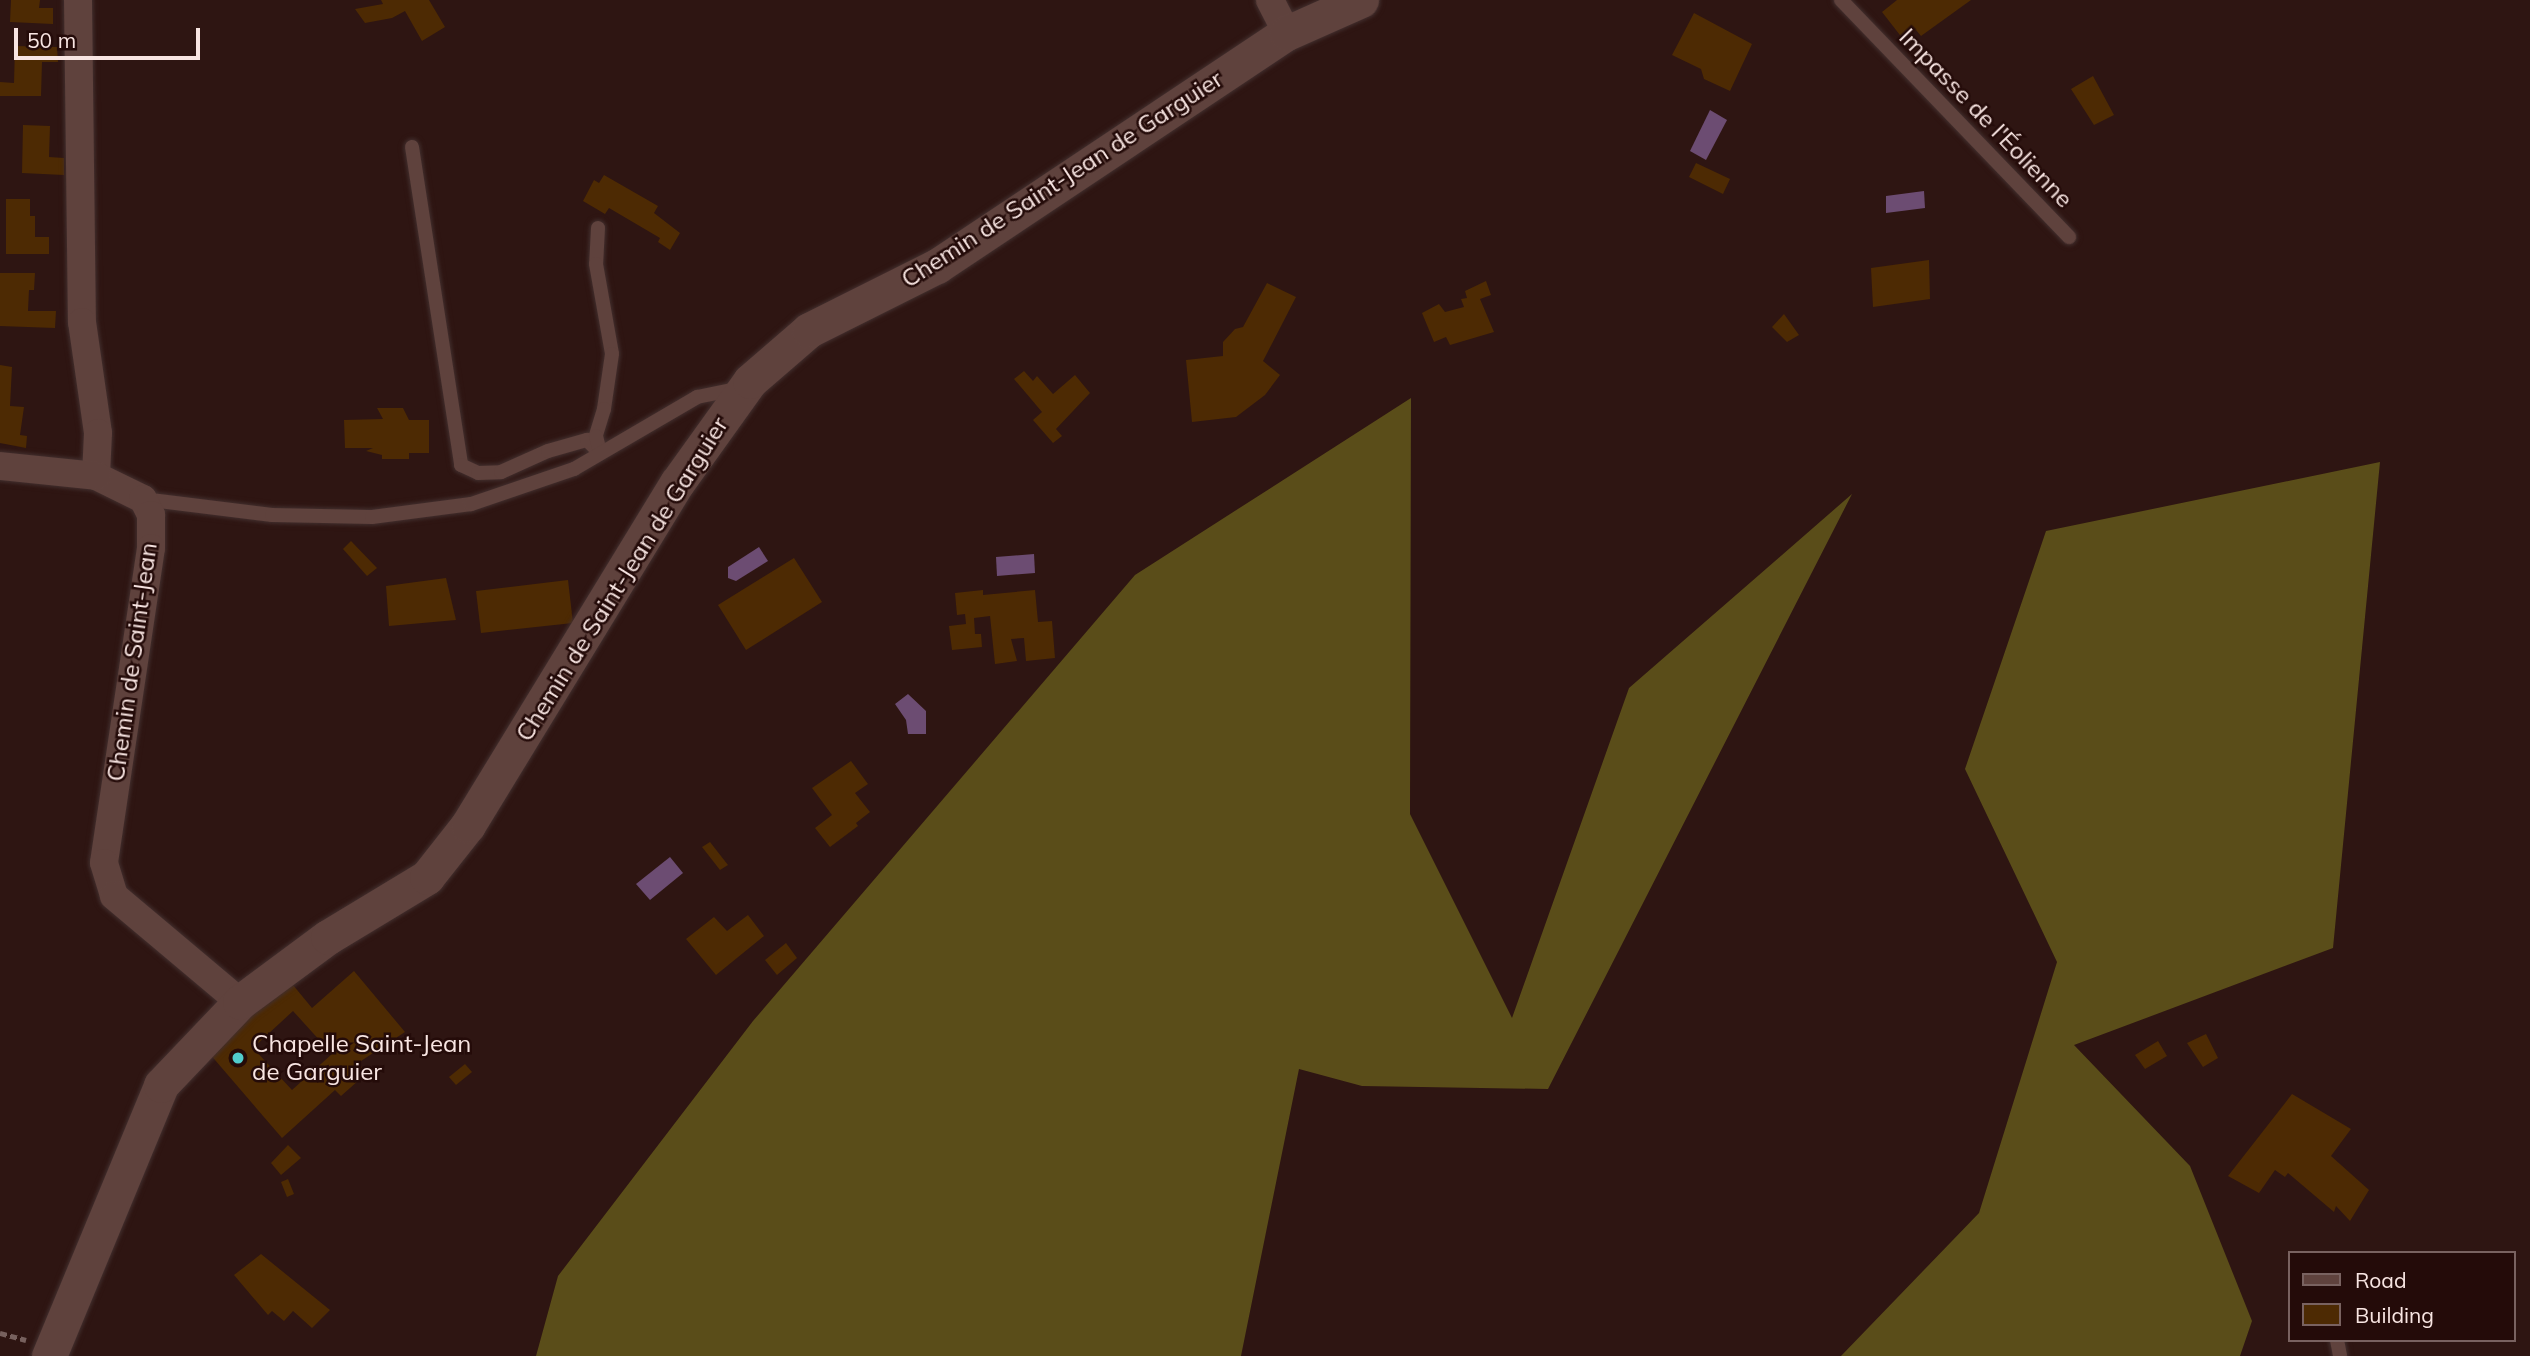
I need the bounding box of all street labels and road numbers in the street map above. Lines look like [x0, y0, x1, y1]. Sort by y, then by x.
street label: Impasse de l'Éolienne [1893, 23, 2079, 213]
street label: Chemin de Saint-Jean de Garguier [896, 64, 1228, 294]
street label: Chemin de Saint-Jean de Garguier [510, 412, 734, 746]
street label: Chemin de Saint-Jean [101, 541, 163, 783]

